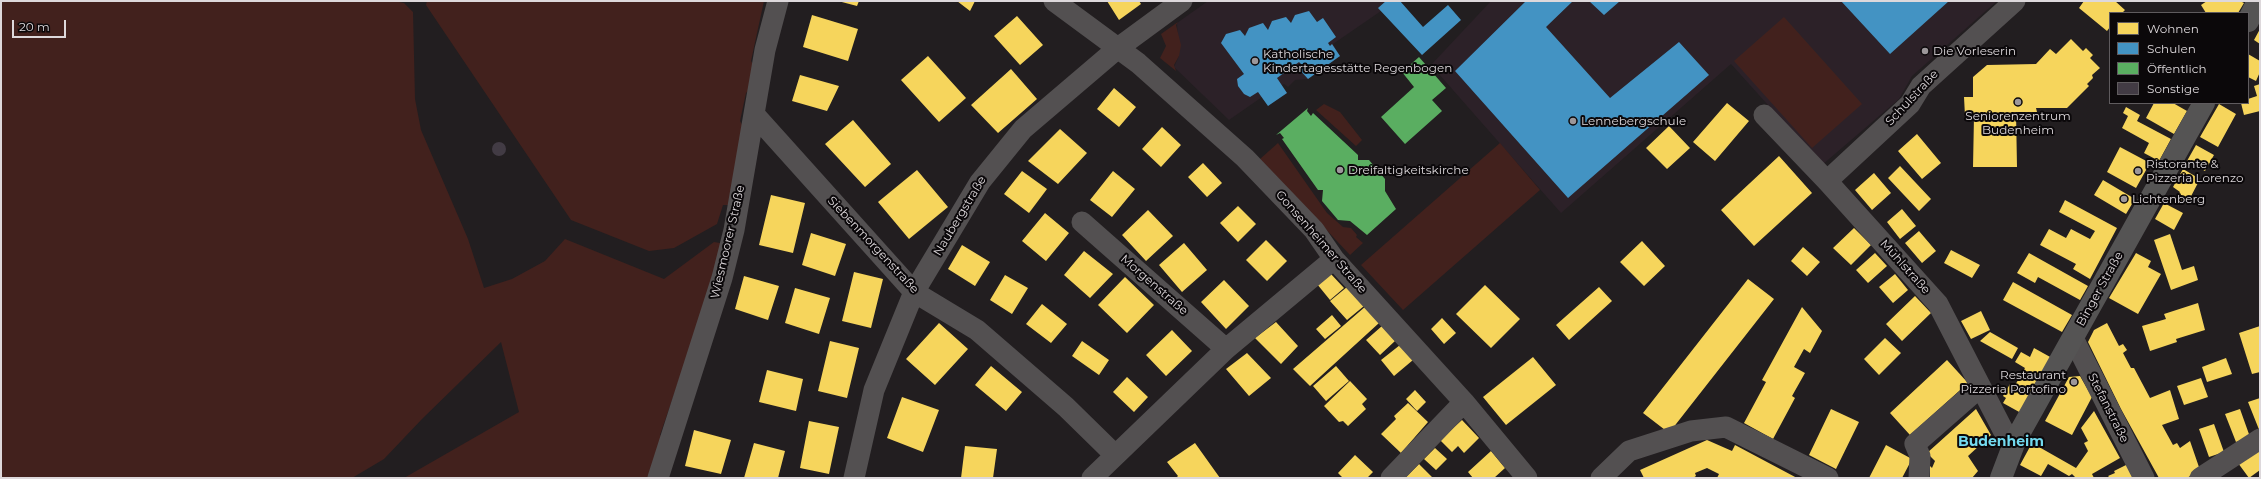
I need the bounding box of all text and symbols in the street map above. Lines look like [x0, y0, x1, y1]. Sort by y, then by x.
scale bar [14, 12, 68, 38]
legend [2109, 12, 2249, 104]
text: 20 m [19, 19, 50, 34]
text: Wohnen [2147, 21, 2199, 36]
text: Schulen [2147, 41, 2196, 56]
place label: Die Vorleserin [1933, 44, 2016, 58]
marker: Die Vorleserin [1920, 46, 1930, 56]
place label: Katholische Kindertagesstätte Regenbogen [1263, 47, 1452, 75]
marker: Katholische Kindertagesstätte Regenbogen [1250, 56, 1260, 66]
text: Öffentlich [2147, 61, 2207, 76]
street label: Schulstraße [1883, 67, 1941, 129]
text: Sonstige [2147, 81, 2199, 96]
marker: Seniorenzentrum Budenheim [2013, 97, 2023, 107]
place label: Seniorenzentrum Budenheim [1965, 109, 2071, 137]
place label: Lennebergschule [1581, 114, 1686, 128]
marker: Lennebergschule [1568, 116, 1578, 126]
place label: Ristorante & Pizzeria Lorenzo [2146, 157, 2243, 185]
place label: Dreifaltigkeitskirche [1348, 163, 1469, 177]
marker: Dreifaltigkeitskirche [1335, 165, 1345, 175]
marker: Ristorante & Pizzeria Lorenzo [2133, 166, 2143, 176]
street label: Naubergstraße [931, 173, 989, 259]
street label: Wiesmoorer Straße [708, 184, 748, 300]
street label: Gonsenheimer Straße [1272, 188, 1370, 296]
place label: Lichtenberg [2132, 192, 2205, 206]
street label: Siebenmorgenstraße [824, 194, 922, 296]
marker: Lichtenberg [2119, 194, 2129, 204]
street label: Mühlstraße [1877, 237, 1933, 297]
street label: Binger Straße [2074, 249, 2126, 329]
street label: Morgenstraße [1117, 252, 1191, 318]
place label: Restaurant Pizzeria Portofino [1960, 368, 2066, 396]
street label: Stefanstraße [2084, 371, 2132, 445]
marker: Restaurant Pizzeria Portofino [2069, 377, 2079, 387]
district label: Budenheim [1958, 434, 2044, 450]

